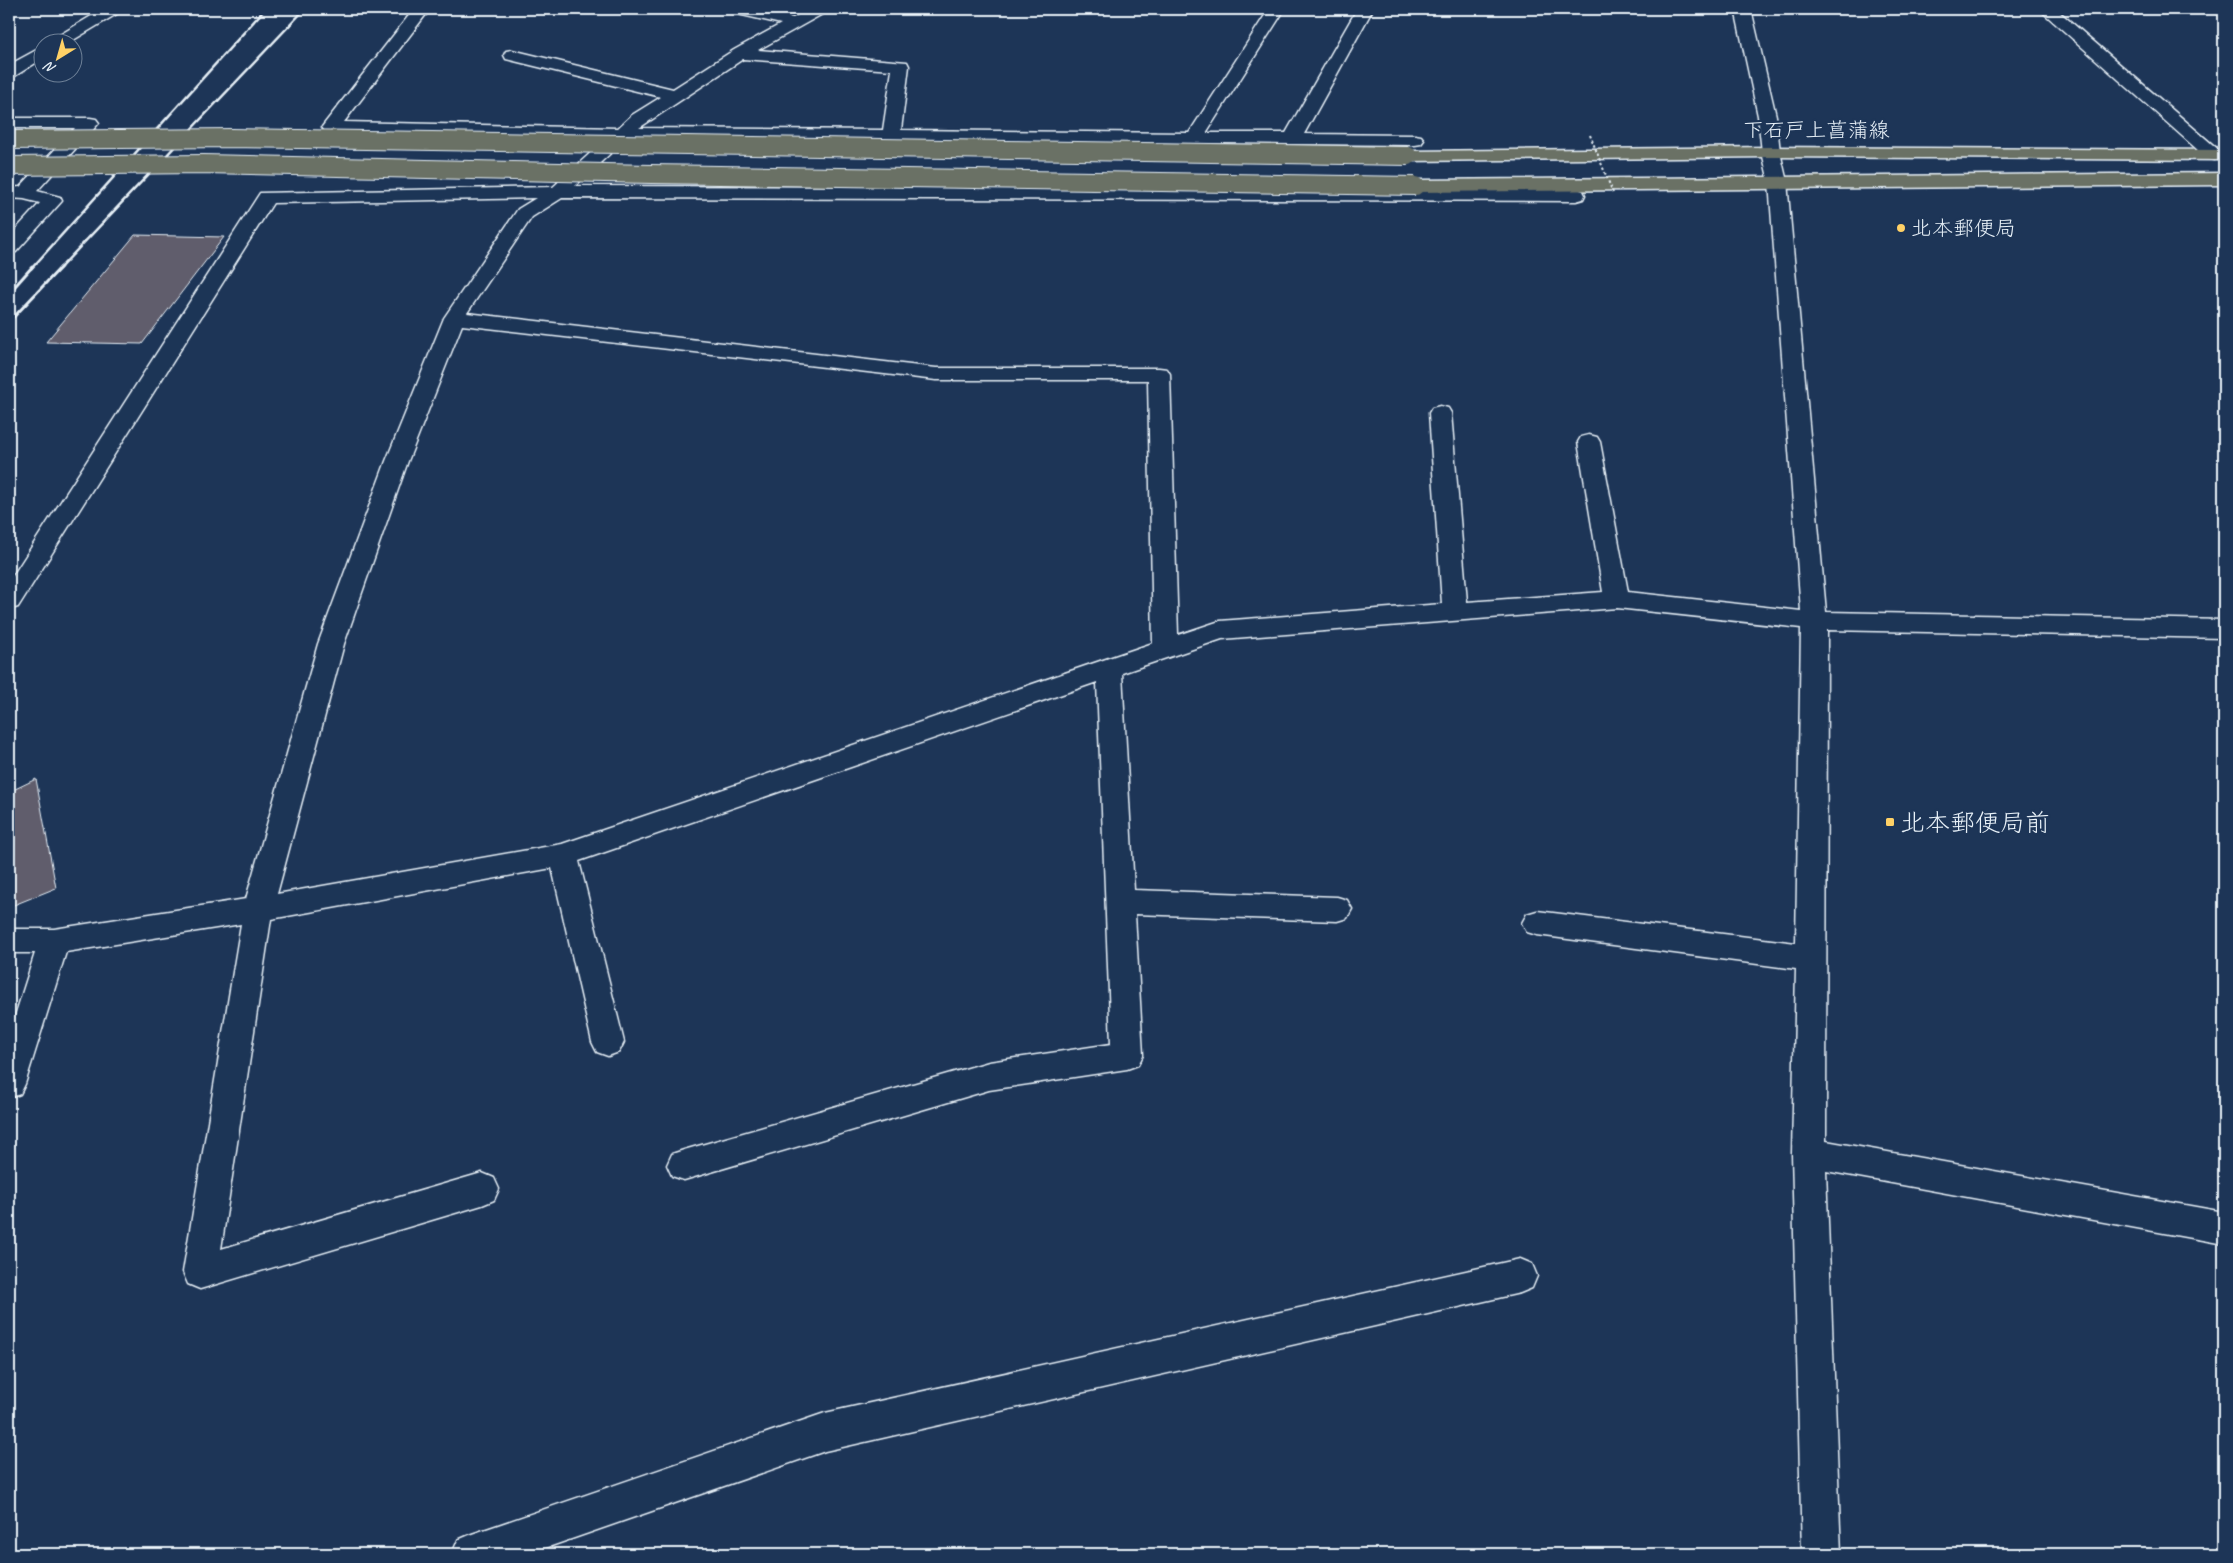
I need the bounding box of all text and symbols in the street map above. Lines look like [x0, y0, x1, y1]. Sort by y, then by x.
north arrow [32, 32, 82, 82]
text: N [40, 57, 59, 77]
street label: 下石戸上菖蒲線 [1743, 117, 1890, 143]
place label: 北本郵便局 [1911, 215, 2016, 241]
marker: 北本郵便局 [1895, 222, 1907, 234]
place label: 北本郵便局前 [1900, 807, 2050, 839]
marker: 北本郵便局前 [1884, 816, 1896, 828]

